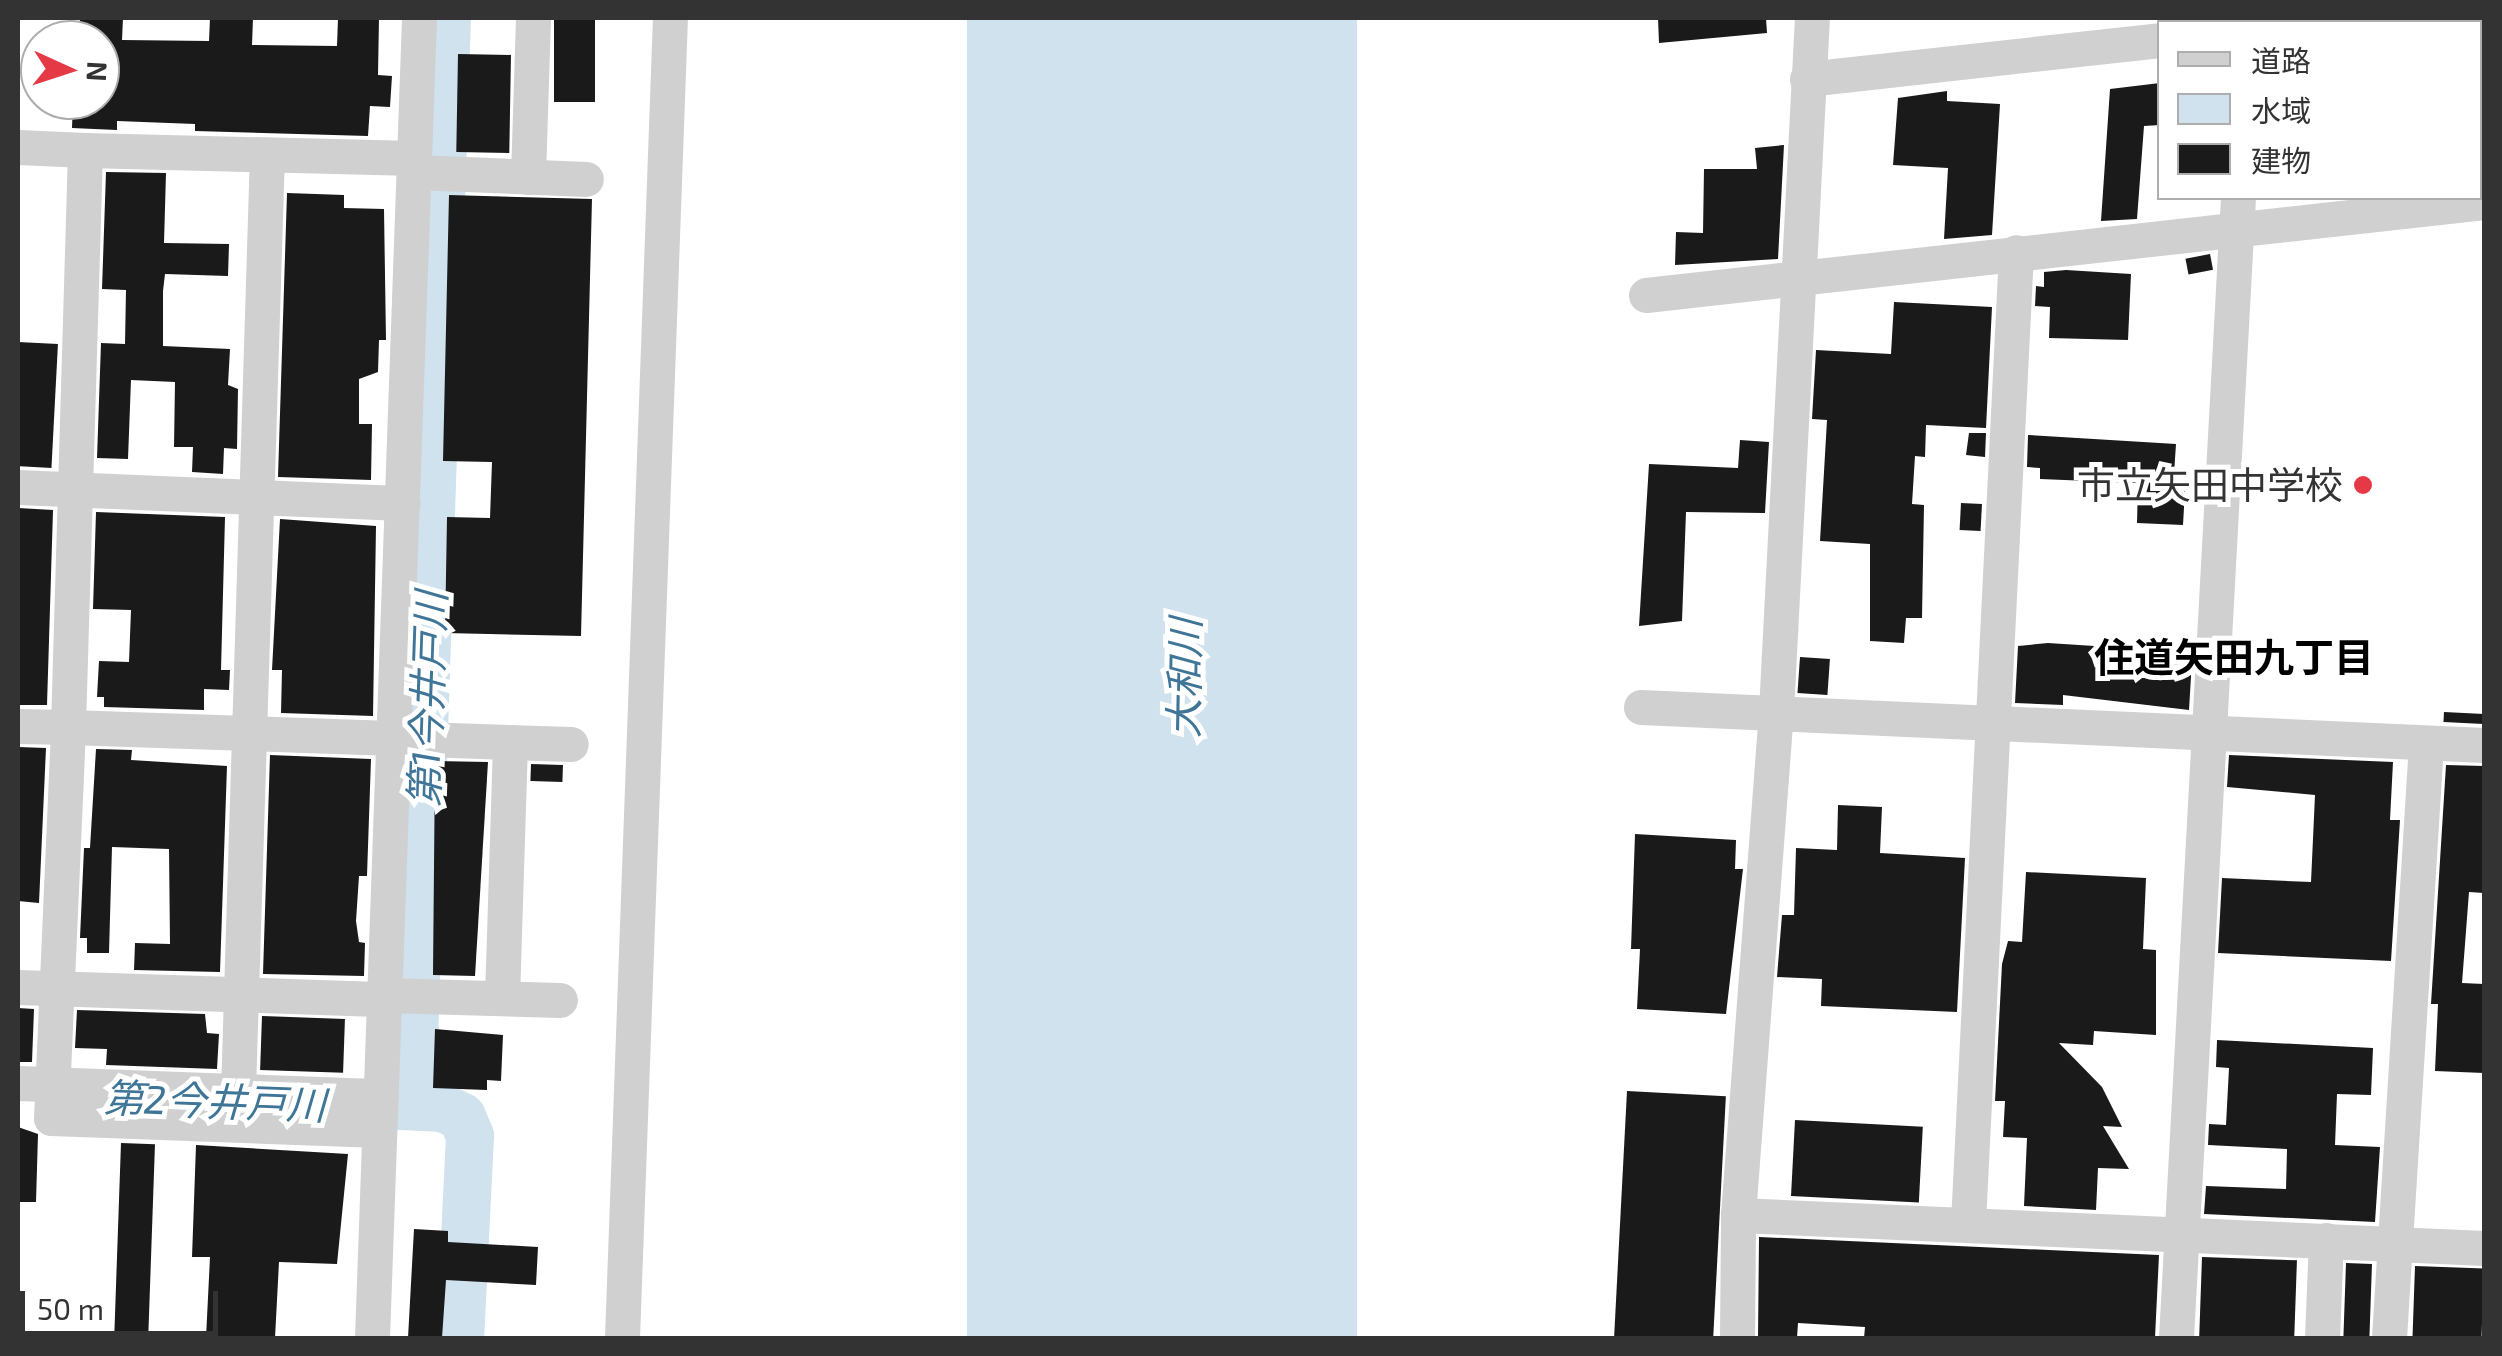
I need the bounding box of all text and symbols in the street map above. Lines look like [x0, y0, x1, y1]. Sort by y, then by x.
north arrow [20, 20, 120, 120]
legend [2157, 20, 2482, 200]
text: 道路 [2251, 42, 2311, 78]
text: N [80, 60, 115, 82]
text: 水域 [2251, 92, 2311, 128]
text: 建物 [2251, 142, 2311, 178]
place label: 市立矢田中学校 [2077, 462, 2343, 508]
marker: 市立矢田中学校 [2352, 474, 2374, 496]
water label: 第1今井戸川 [398, 590, 454, 808]
water label: 大和川 [1158, 618, 1208, 738]
district label: 住道矢田九丁目 [2094, 632, 2374, 680]
water label: 第2今井戸川 [103, 1072, 327, 1128]
scale bar [25, 1271, 222, 1333]
text: 50 m [37, 1290, 104, 1326]

